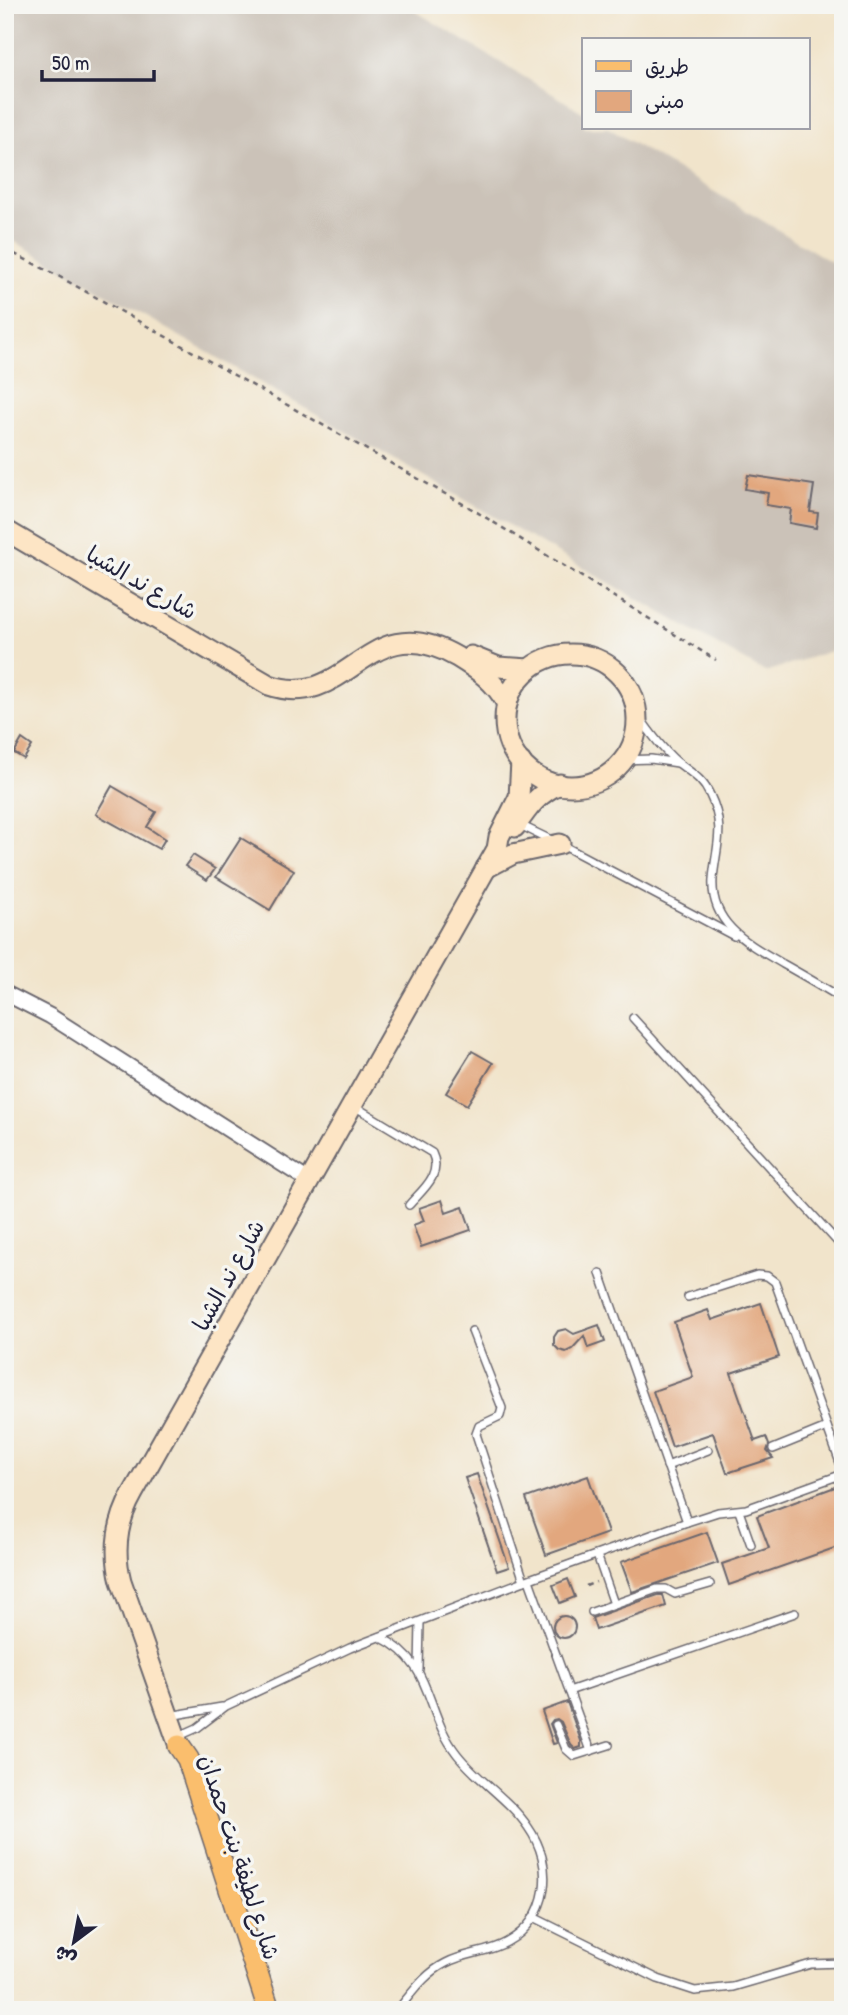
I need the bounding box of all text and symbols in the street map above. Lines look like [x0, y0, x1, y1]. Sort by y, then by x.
scale bar [42, 38, 154, 82]
legend [582, 38, 810, 130]
text: 50 m [52, 48, 89, 77]
text: طريق [645, 52, 689, 81]
text: مبنى [645, 86, 684, 115]
street label: شارع ند الشبا [81, 538, 203, 627]
street label: شارع ند الشبا [185, 1214, 272, 1337]
street label: شارع لطيفة بنت حمدان [191, 1750, 288, 1964]
north arrow [38, 1906, 108, 1976]
text: ش [49, 1940, 81, 1973]

